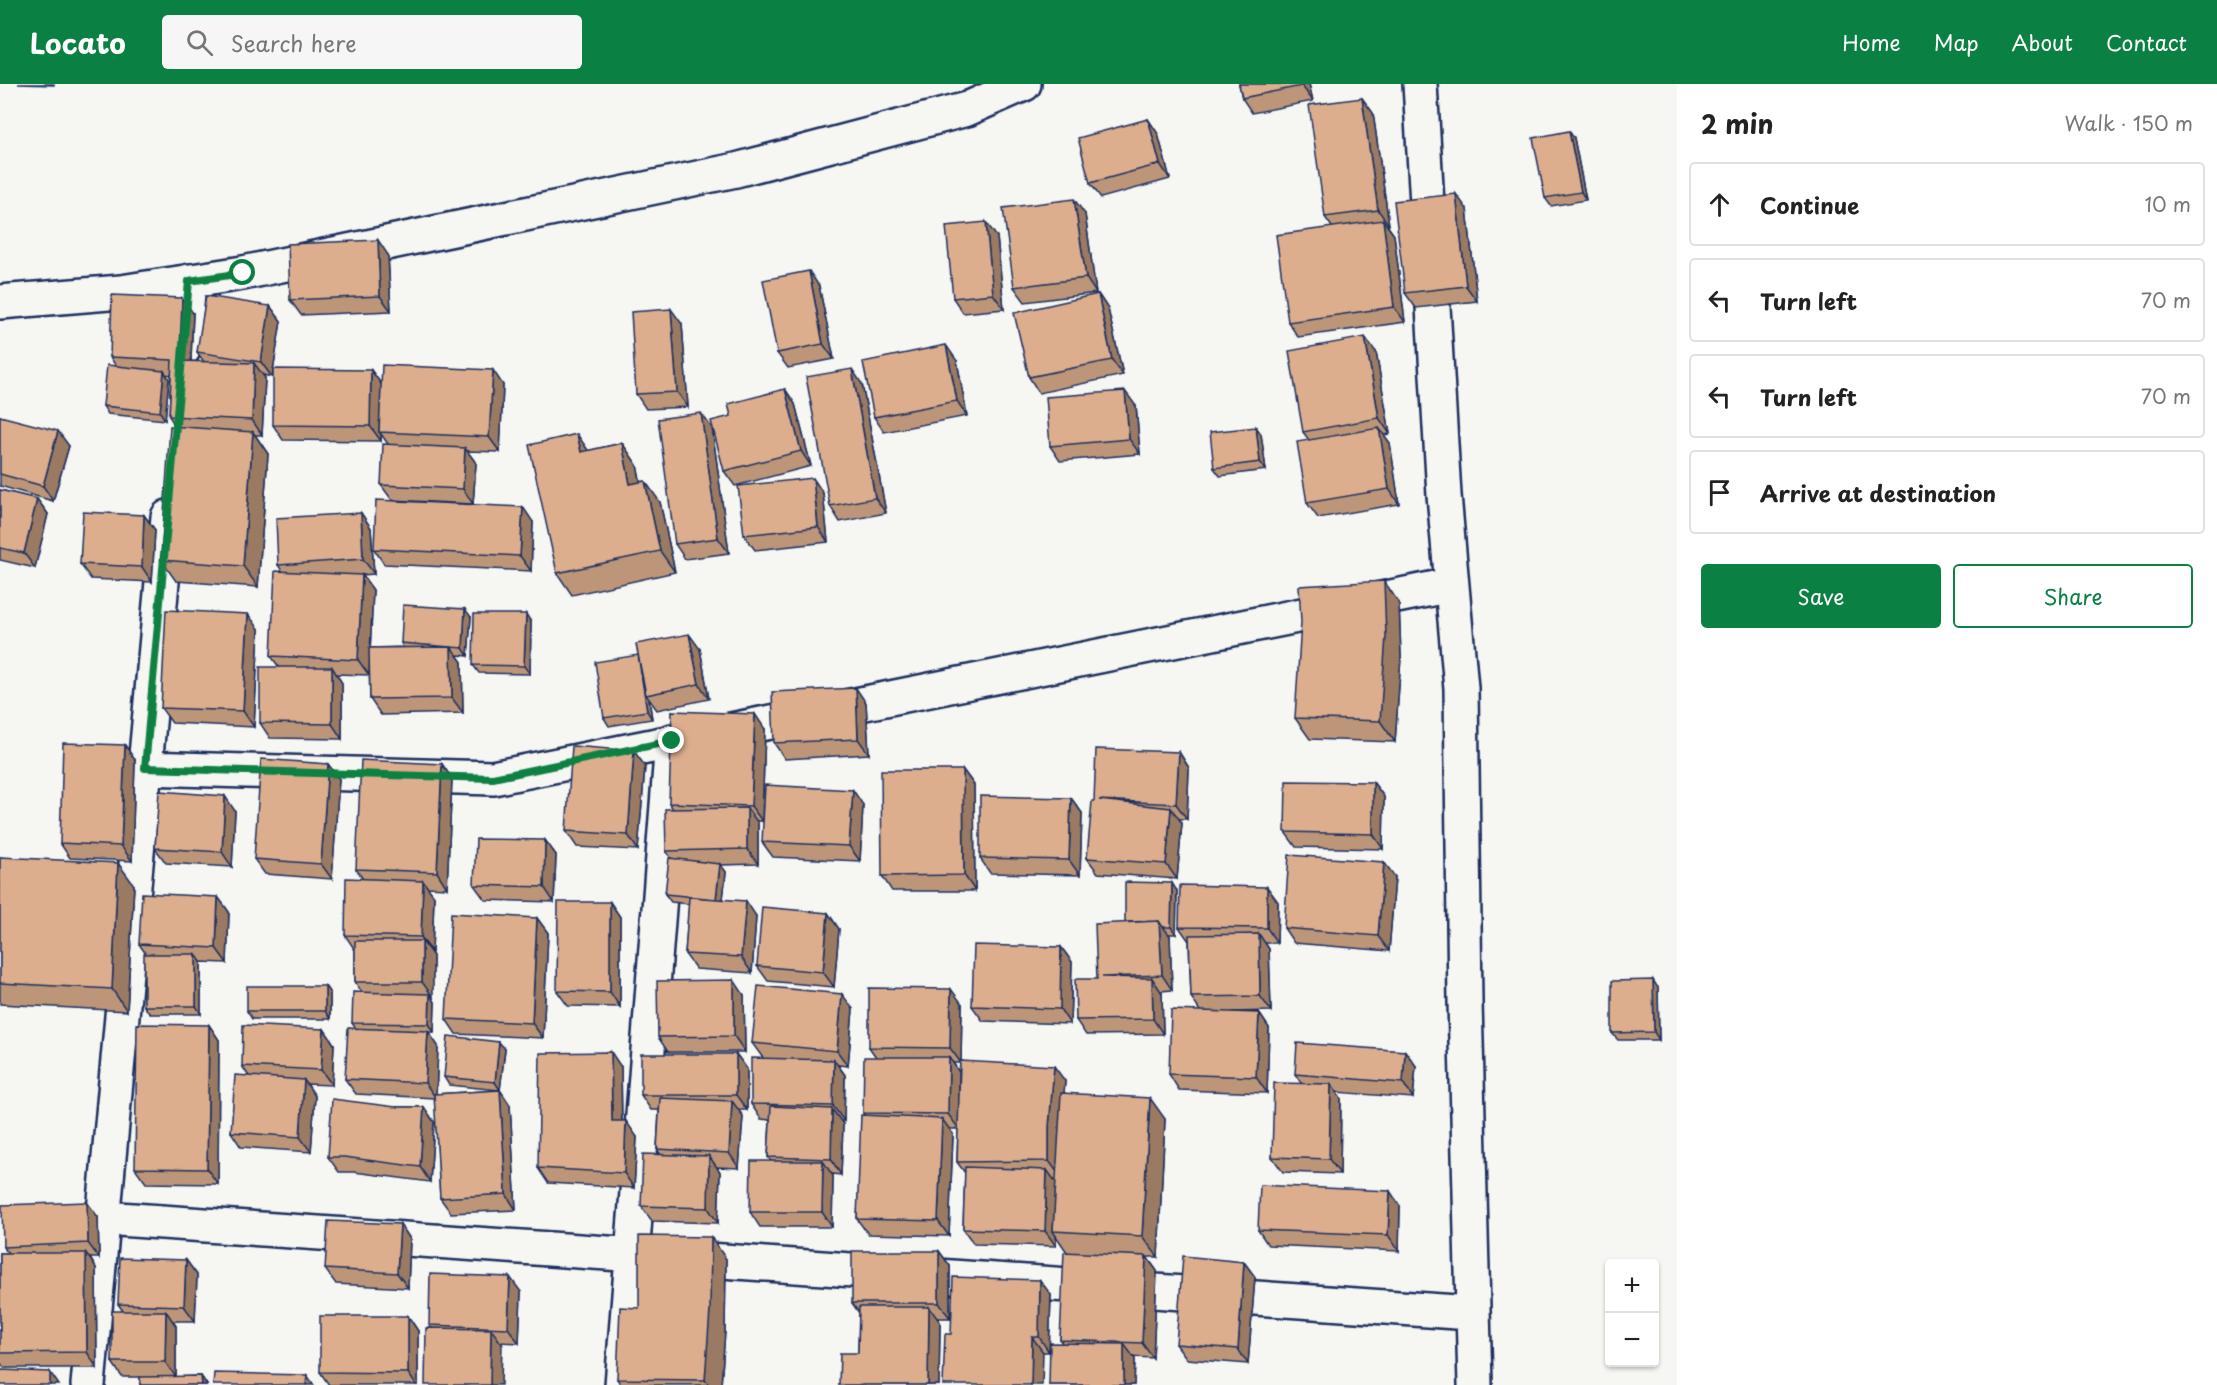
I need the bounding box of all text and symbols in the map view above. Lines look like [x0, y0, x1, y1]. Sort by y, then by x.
search box [162, 15, 582, 69]
text: Locato [30, 21, 126, 64]
icon: search [183, 26, 216, 59]
text: Search here [231, 26, 357, 59]
text: Home [1842, 26, 1901, 58]
text: Map [1934, 26, 1979, 58]
text: About [2012, 26, 2073, 58]
text: Contact [2106, 26, 2187, 58]
text: 2 min [1701, 104, 1774, 143]
text: Walk · 150 m [2064, 108, 2193, 138]
icon: ahead [1703, 188, 1736, 221]
text: Continue [1760, 188, 1859, 221]
text: 10 m [2144, 189, 2191, 219]
route start [229, 259, 255, 285]
icon: left [1703, 284, 1736, 317]
text: Turn left [1760, 284, 1857, 317]
text: 70 m [2141, 285, 2191, 315]
icon: left [1703, 380, 1736, 413]
text: Turn left [1760, 380, 1857, 413]
text: 70 m [2141, 381, 2191, 411]
icon: arrive [1703, 476, 1736, 509]
text: Arrive at destination [1760, 476, 1996, 509]
button: Save [1701, 564, 1941, 628]
button: Share [1953, 564, 2193, 628]
route end [658, 727, 684, 753]
map controls [1605, 1259, 1659, 1367]
button: + [1605, 1259, 1659, 1313]
button: − [1605, 1313, 1659, 1367]

